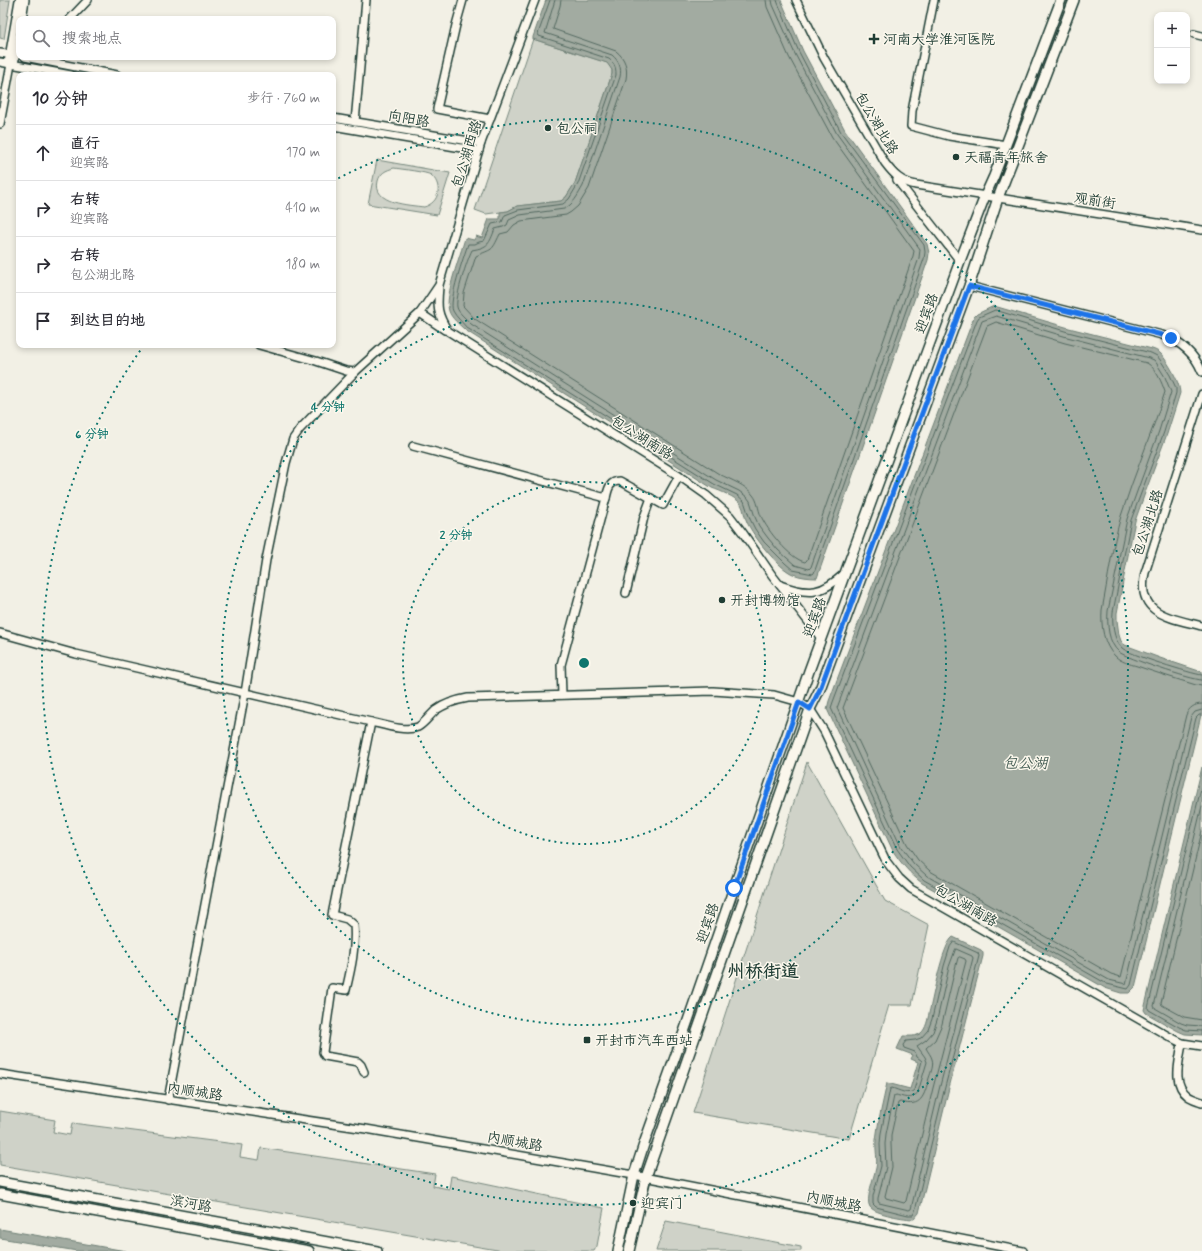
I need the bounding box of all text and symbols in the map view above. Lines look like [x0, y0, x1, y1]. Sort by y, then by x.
map controls [1154, 12, 1190, 84]
button: + [1154, 12, 1190, 48]
search box [16, 16, 336, 60]
icon: search [30, 27, 52, 49]
text: 搜索地点 [62, 29, 122, 49]
place label: 河南大学淮河医院 [883, 31, 995, 49]
marker: 河南大学淮河医院 [868, 33, 880, 45]
button: − [1154, 48, 1190, 84]
text: 10 分钟 [32, 88, 88, 110]
street label: 包公湖北路 [850, 89, 902, 158]
text: 步行 · 760 m [247, 90, 320, 107]
street label: 向阳路 [387, 106, 431, 131]
street label: 包公湖西路 [448, 118, 486, 190]
place label: 包公祠 [556, 120, 598, 138]
marker: 包公祠 [543, 123, 553, 133]
text: 直行 [70, 134, 100, 154]
icon: ahead [32, 142, 54, 164]
text: 170 m [286, 144, 320, 161]
place label: 天福青年旅舍 [964, 149, 1048, 167]
marker: 天福青年旅舍 [951, 152, 961, 162]
text: 迎宾路 [70, 155, 109, 172]
street label: 观前街 [1073, 189, 1117, 213]
text: 右转 [70, 190, 100, 210]
icon: right [32, 198, 54, 220]
text: 410 m [285, 200, 320, 217]
text: 迎宾路 [70, 211, 109, 228]
text: 右转 [70, 246, 100, 266]
icon: right [32, 254, 54, 276]
text: 180 m [285, 256, 320, 273]
text: 包公湖北路 [70, 267, 135, 284]
street label: 迎宾路 [911, 291, 943, 336]
icon: arrive [32, 310, 54, 332]
text: 到达目的地 [70, 311, 145, 331]
route end [1162, 329, 1180, 347]
text: 4 分钟 [311, 400, 345, 416]
street label: 包公湖南路 [607, 412, 676, 464]
text: 6 分钟 [75, 427, 109, 443]
street label: 包公湖北路 [1129, 487, 1167, 559]
text: 2 分钟 [439, 528, 473, 544]
place label: 开封博物馆 [730, 592, 800, 610]
marker: 开封博物馆 [717, 595, 727, 605]
street label: 迎宾路 [799, 595, 831, 640]
centre of rings [577, 656, 591, 670]
water label: 包公湖 [1002, 754, 1049, 774]
route start [725, 879, 743, 897]
street label: 包公湖南路 [931, 881, 1000, 931]
street label: 迎宾路 [693, 901, 723, 946]
district label: 州桥街道 [727, 960, 799, 984]
place label: 开封市汽车西站 [595, 1032, 693, 1050]
marker: 开封市汽车西站 [582, 1035, 592, 1045]
street label: 内顺城路 [166, 1079, 224, 1105]
street label: 内顺城路 [486, 1128, 544, 1156]
street label: 内顺城路 [805, 1188, 863, 1216]
street label: 滨河路 [169, 1191, 213, 1216]
place label: 迎宾门 [641, 1195, 683, 1213]
marker: 迎宾门 [628, 1198, 638, 1208]

